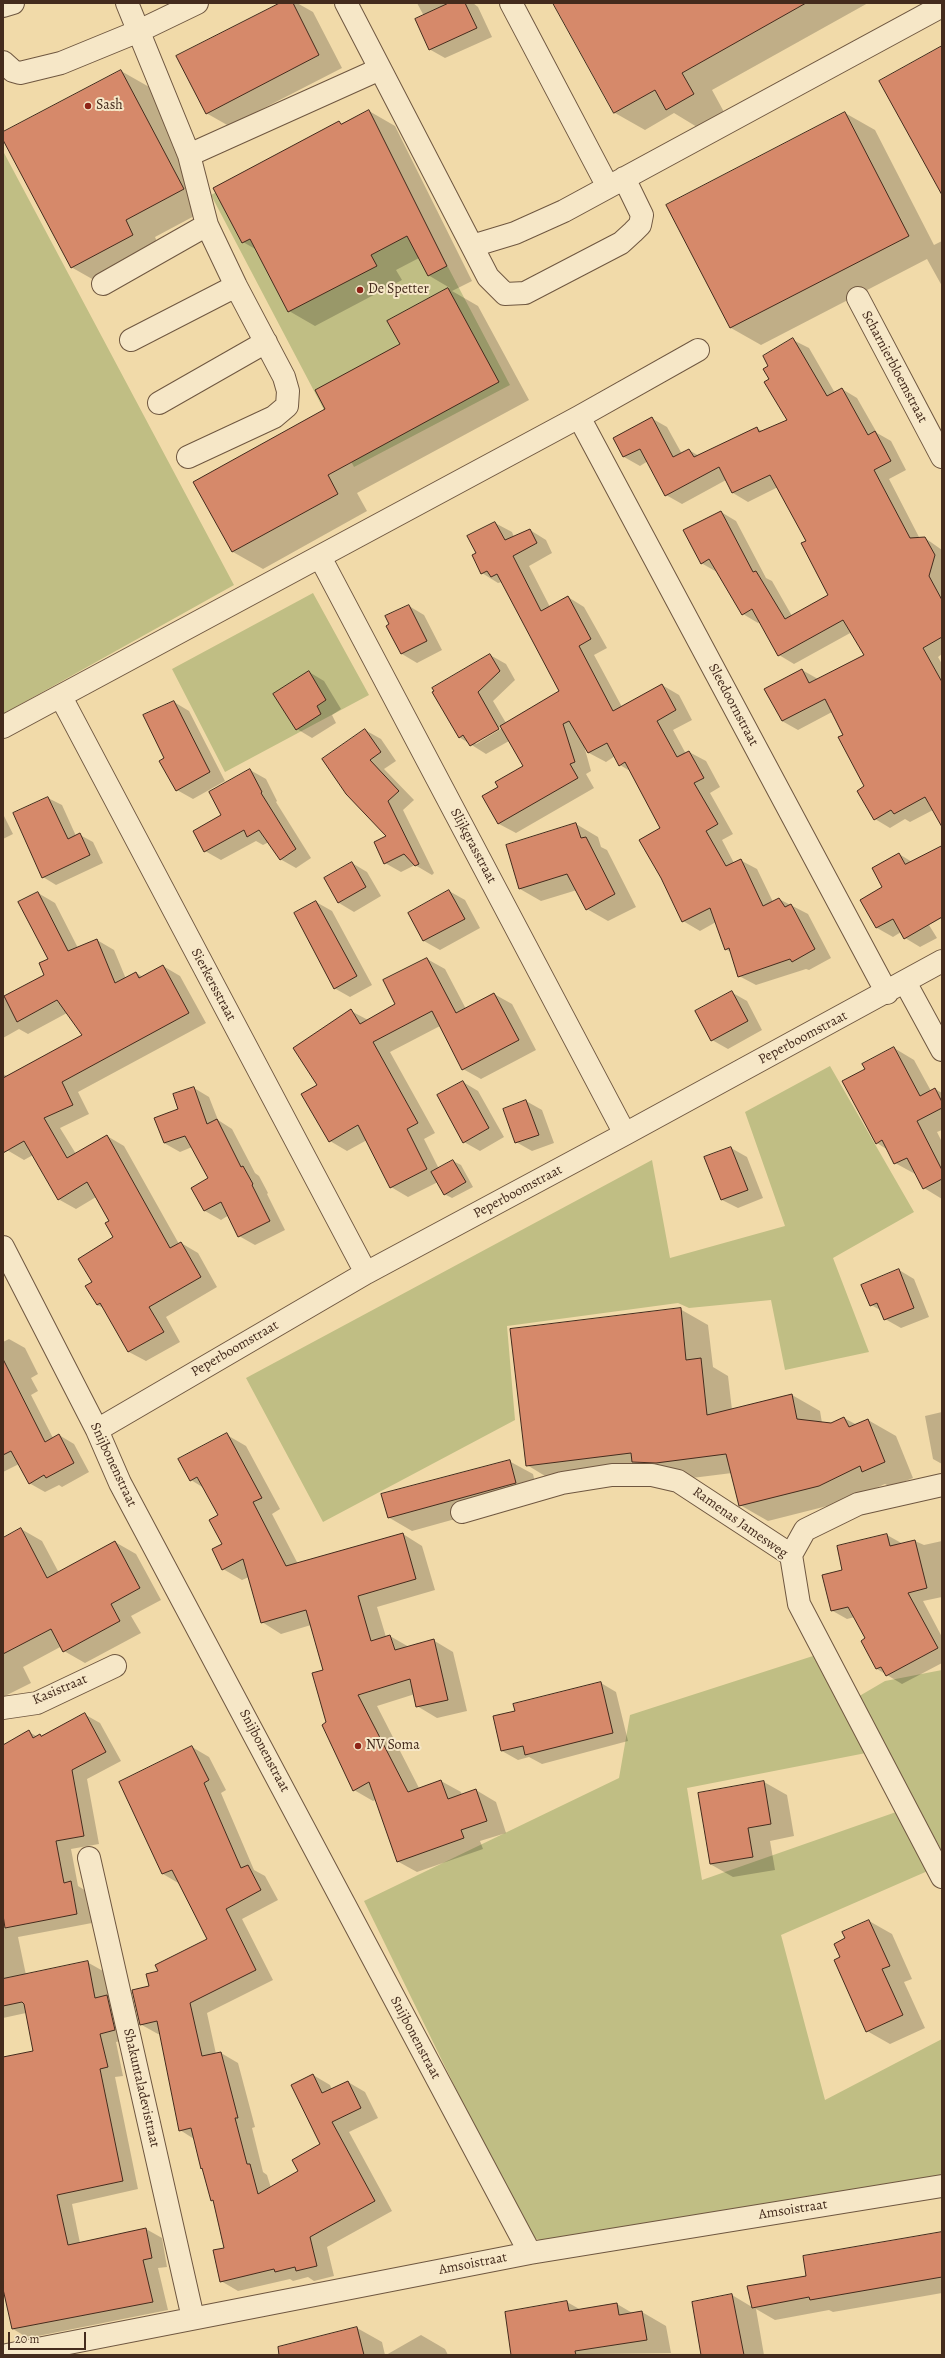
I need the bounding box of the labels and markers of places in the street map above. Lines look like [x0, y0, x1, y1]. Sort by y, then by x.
place label: Sash [96, 98, 123, 114]
marker: Sash [83, 101, 93, 111]
place label: De Spetter [368, 282, 429, 298]
marker: De Spetter [355, 285, 365, 295]
place label: NV Soma [366, 1738, 420, 1754]
marker: NV Soma [353, 1741, 363, 1751]

